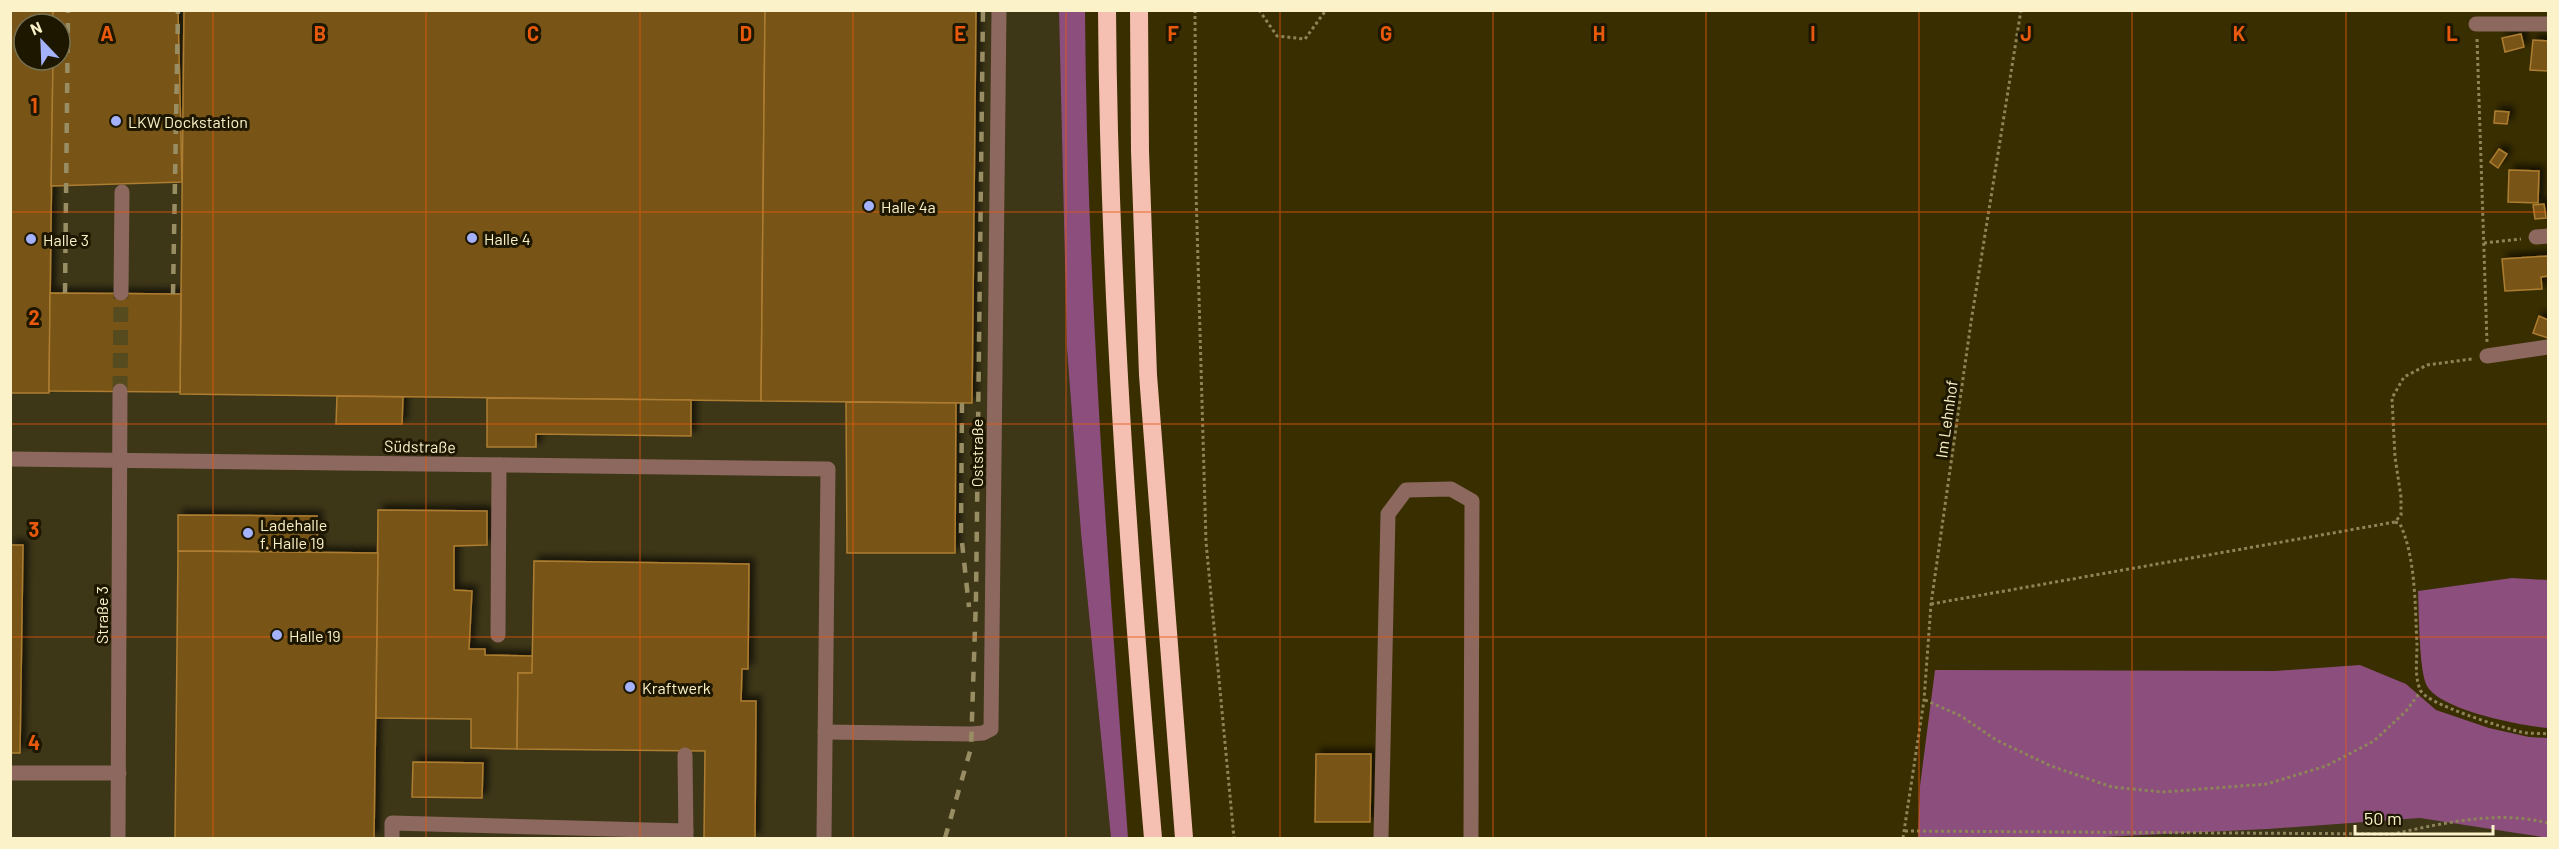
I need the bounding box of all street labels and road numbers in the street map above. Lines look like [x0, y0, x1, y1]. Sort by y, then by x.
street label: Im Lehnhof [1931, 379, 1961, 459]
street label: Oststraße [967, 419, 986, 487]
street label: Südstraße [384, 436, 456, 456]
street label: Straße 3 [92, 586, 111, 644]

